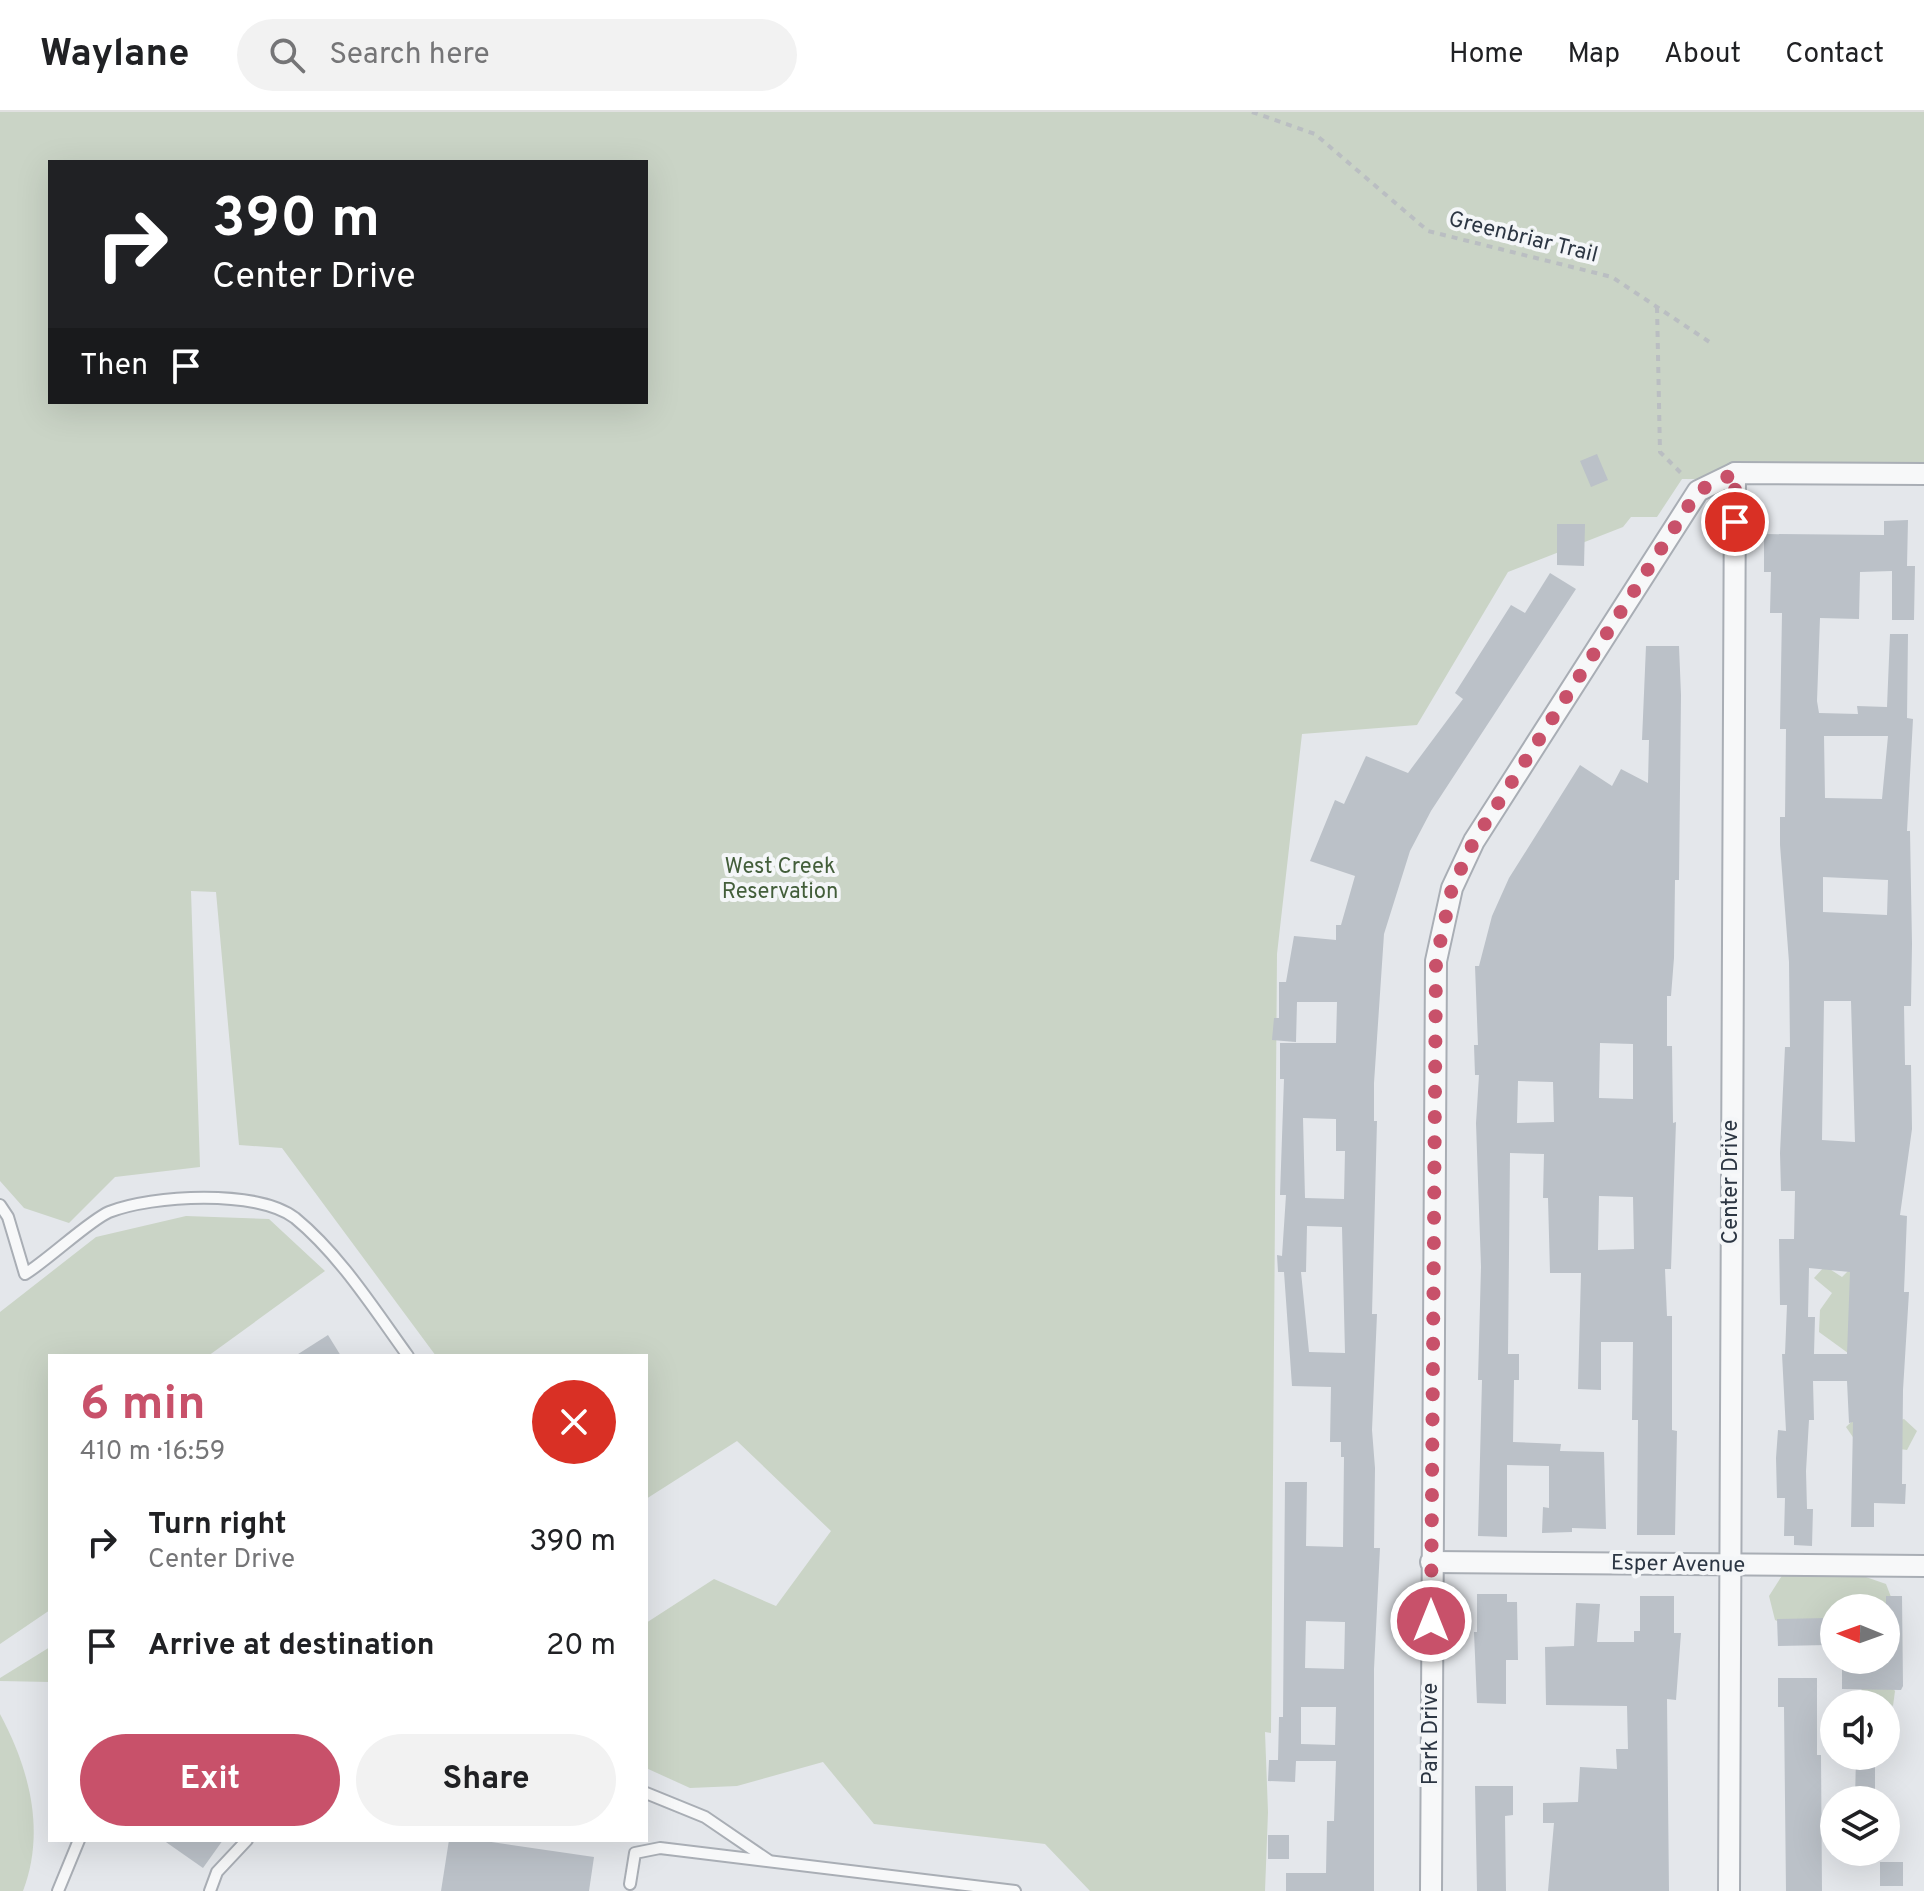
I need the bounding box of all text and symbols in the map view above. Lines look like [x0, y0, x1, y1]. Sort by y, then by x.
search box [237, 19, 797, 91]
text: Waylane [40, 31, 189, 80]
icon: search [265, 33, 309, 77]
text: Search here [329, 37, 490, 74]
text: Home [1449, 37, 1523, 73]
text: Map [1567, 37, 1620, 73]
text: About [1664, 37, 1741, 73]
text: Contact [1785, 37, 1884, 73]
text: 390 m [212, 186, 380, 256]
icon: right [80, 192, 184, 296]
street label: Greenbriar Trail [1446, 206, 1600, 270]
text: Center Drive [212, 255, 416, 301]
icon: arrive [164, 344, 208, 388]
text: Then [80, 348, 148, 385]
pin [1701, 488, 1769, 556]
icon: arrive [1713, 500, 1757, 544]
park label: West Creek Reservation [722, 854, 838, 906]
street label: Center Drive [1718, 1120, 1745, 1244]
text: 6 min [80, 1376, 206, 1436]
button: close [532, 1380, 616, 1464]
text: 410 m · 16:59 [80, 1436, 225, 1469]
text: Turn right [148, 1507, 286, 1544]
icon: right [80, 1520, 124, 1564]
text: 390 m [529, 1524, 616, 1561]
text: Center Drive [148, 1544, 295, 1577]
street label: Esper Avenue [1611, 1550, 1745, 1580]
position arrow [1389, 1579, 1473, 1663]
north arrow [1820, 1594, 1900, 1674]
map controls [1820, 1594, 1900, 1866]
icon: arrive [80, 1624, 124, 1668]
text: Arrive at destination [148, 1628, 434, 1665]
text: 20 m [546, 1628, 616, 1665]
street label: Park Drive [1418, 1683, 1445, 1785]
button: sound [1820, 1690, 1900, 1770]
button: Exit [80, 1734, 340, 1826]
button: Share [356, 1734, 616, 1826]
button: layers [1820, 1786, 1900, 1866]

